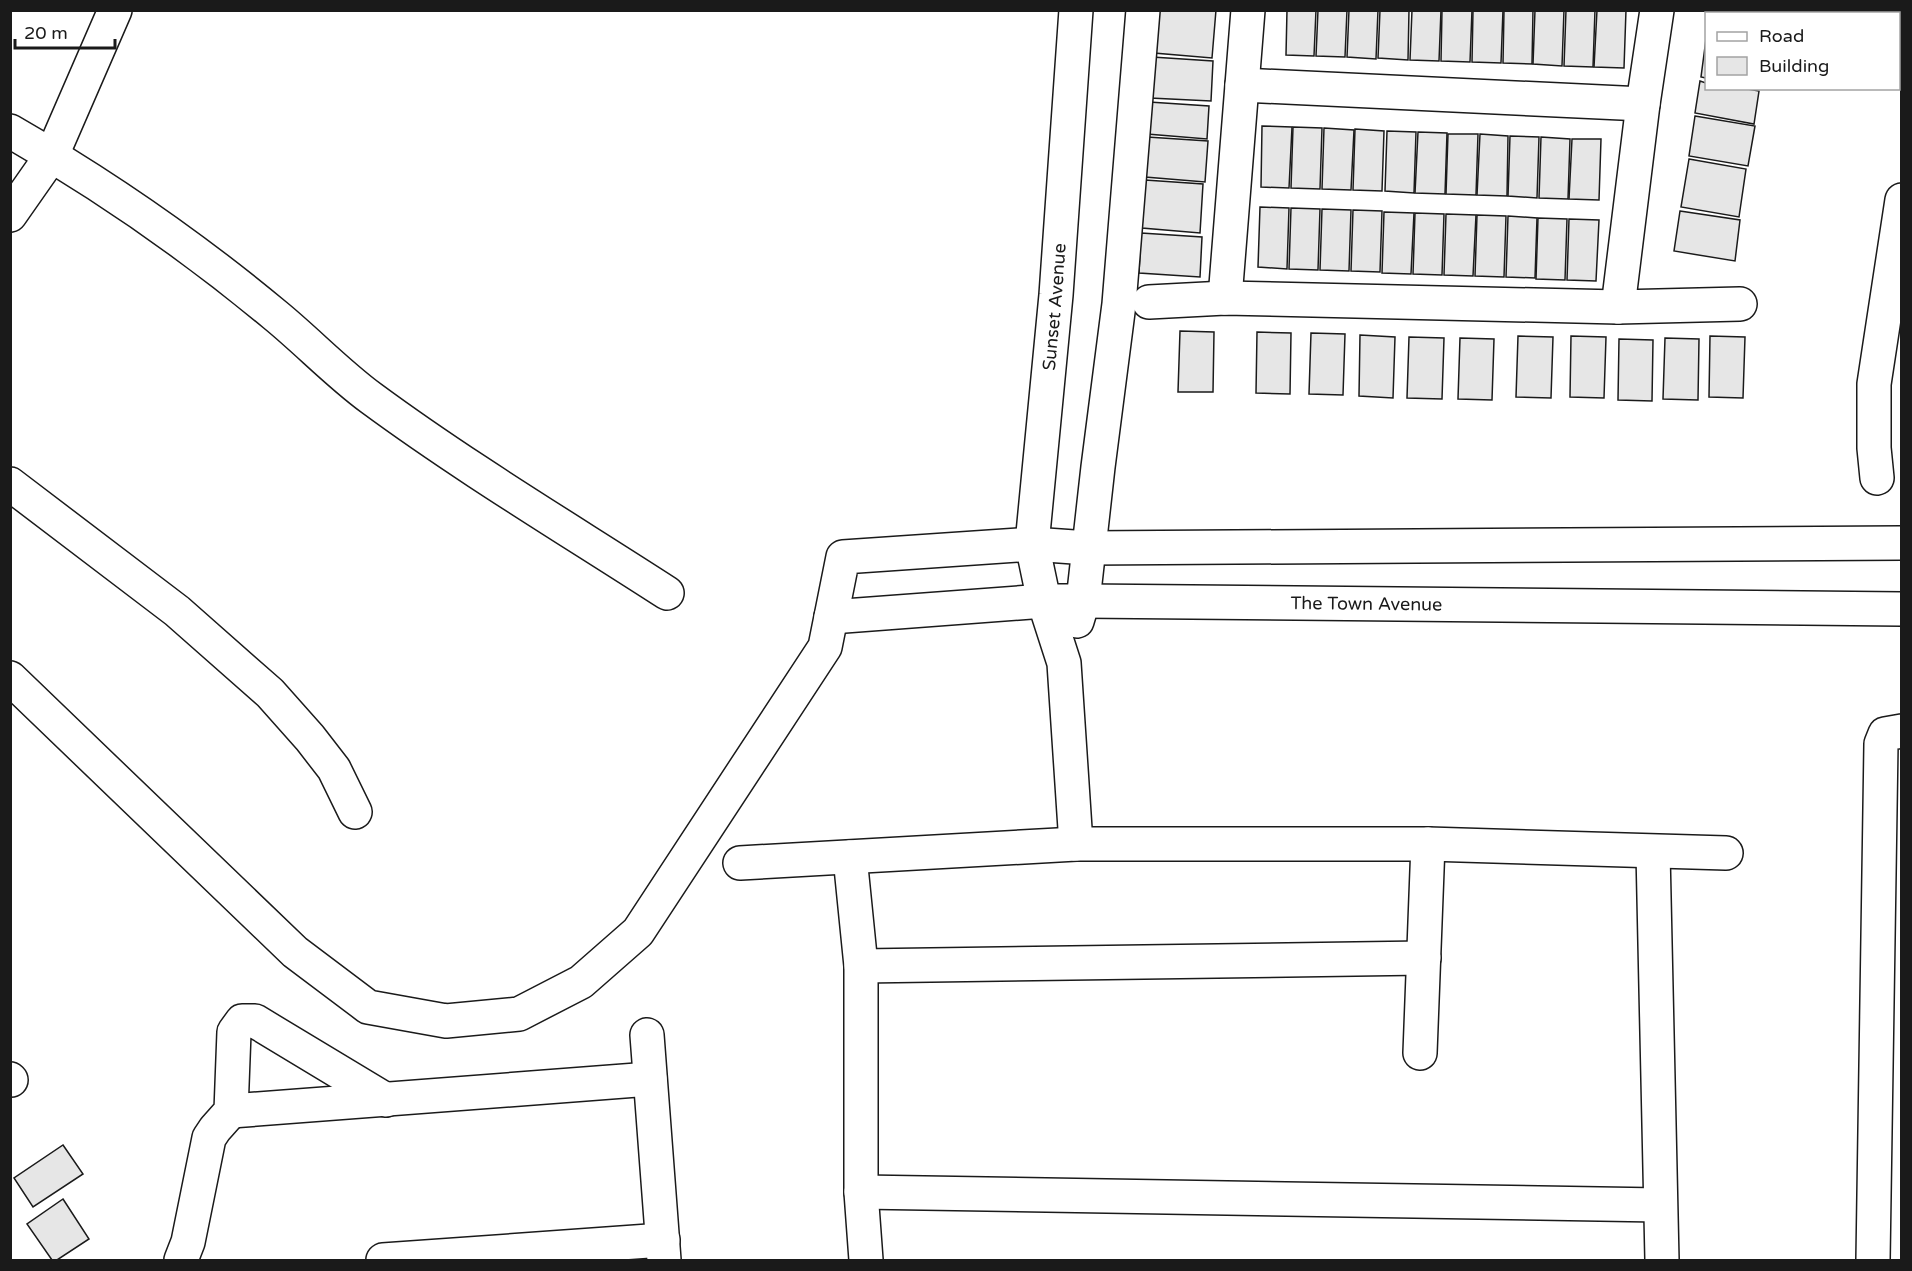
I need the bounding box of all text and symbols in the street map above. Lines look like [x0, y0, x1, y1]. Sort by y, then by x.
scale bar [15, 12, 116, 50]
legend [1705, 12, 1900, 90]
text: 20 m [24, 22, 68, 44]
text: Road [1759, 25, 1804, 47]
text: Building [1759, 55, 1829, 77]
street label: Sunset Avenue [1038, 242, 1071, 372]
street label: The Town Avenue [1290, 592, 1442, 616]

